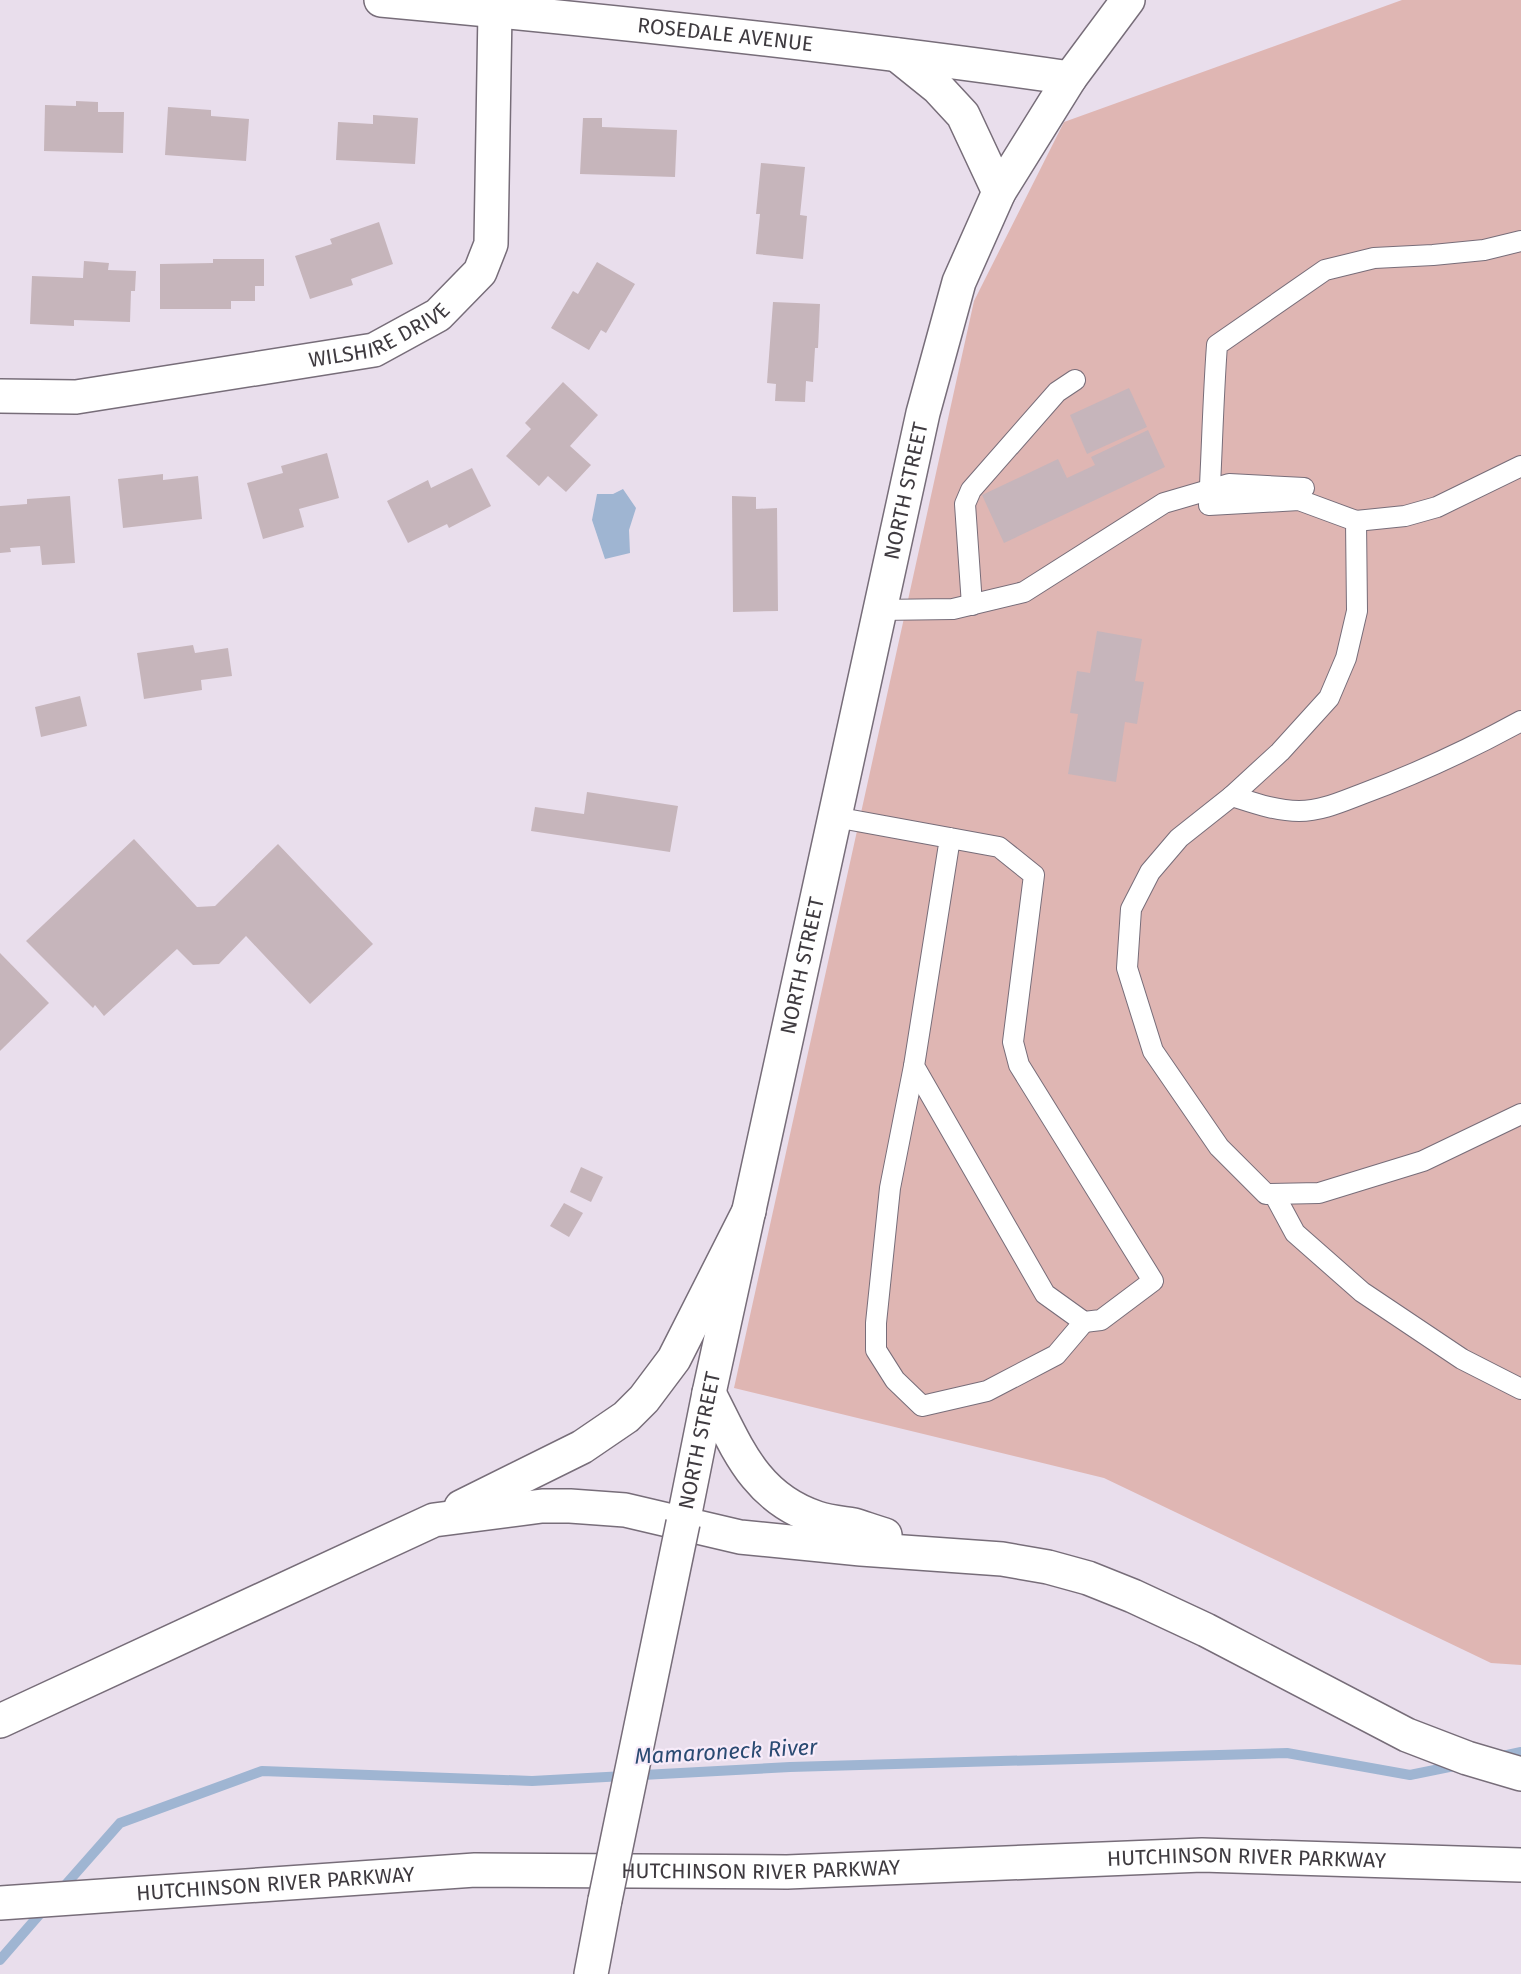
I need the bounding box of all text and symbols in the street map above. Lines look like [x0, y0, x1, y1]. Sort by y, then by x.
street label: ROSEDALE AVENUE [636, 12, 815, 57]
street label: WILSHIRE DRIVE [307, 298, 455, 373]
street label: NORTH STREET [878, 420, 934, 562]
street label: NORTH STREET [775, 894, 830, 1037]
street label: NORTH STREET [673, 1369, 726, 1512]
water label: Mamaroneck River [634, 1733, 819, 1770]
street label: HUTCHINSON RIVER PARKWAY [1107, 1842, 1387, 1874]
street label: HUTCHINSON RIVER PARKWAY [621, 1854, 901, 1885]
street label: HUTCHINSON RIVER PARKWAY [135, 1861, 416, 1907]

